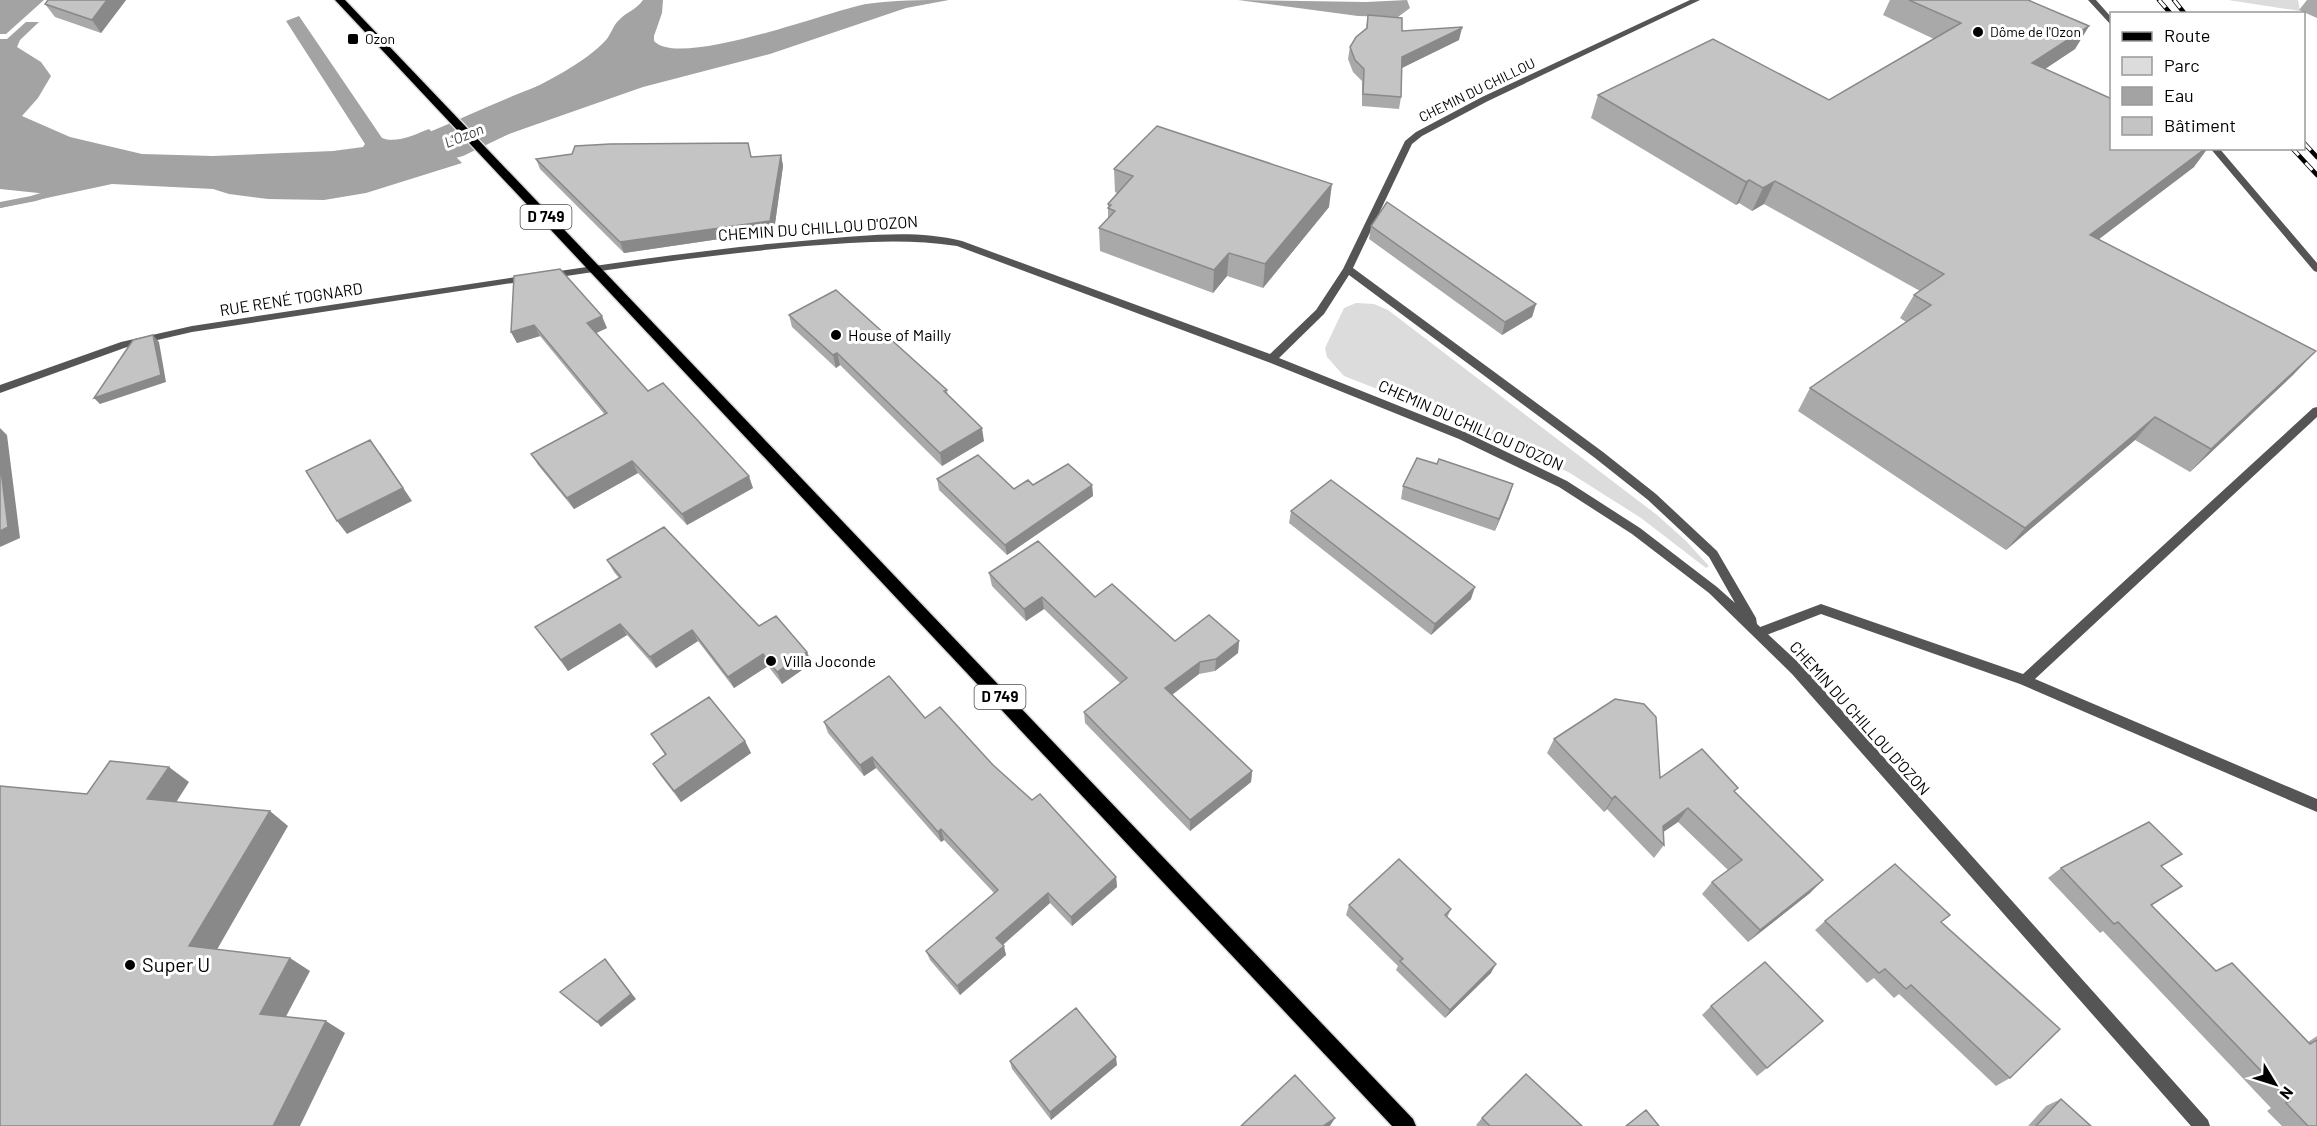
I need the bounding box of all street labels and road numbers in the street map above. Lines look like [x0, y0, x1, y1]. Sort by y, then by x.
street label: CHEMIN DU CHILLOU [1416, 54, 1538, 125]
road number: D 749 [520, 205, 572, 229]
street label: CHEMIN DU CHILLOU D'OZON [717, 211, 919, 244]
street label: RUE RENÉ TOGNARD [218, 278, 364, 319]
street label: CHEMIN DU CHILLOU D'OZON [1376, 375, 1567, 474]
street label: CHEMIN DU CHILLOU D'OZON [1786, 637, 1934, 798]
road number: D 749 [974, 685, 1026, 709]

